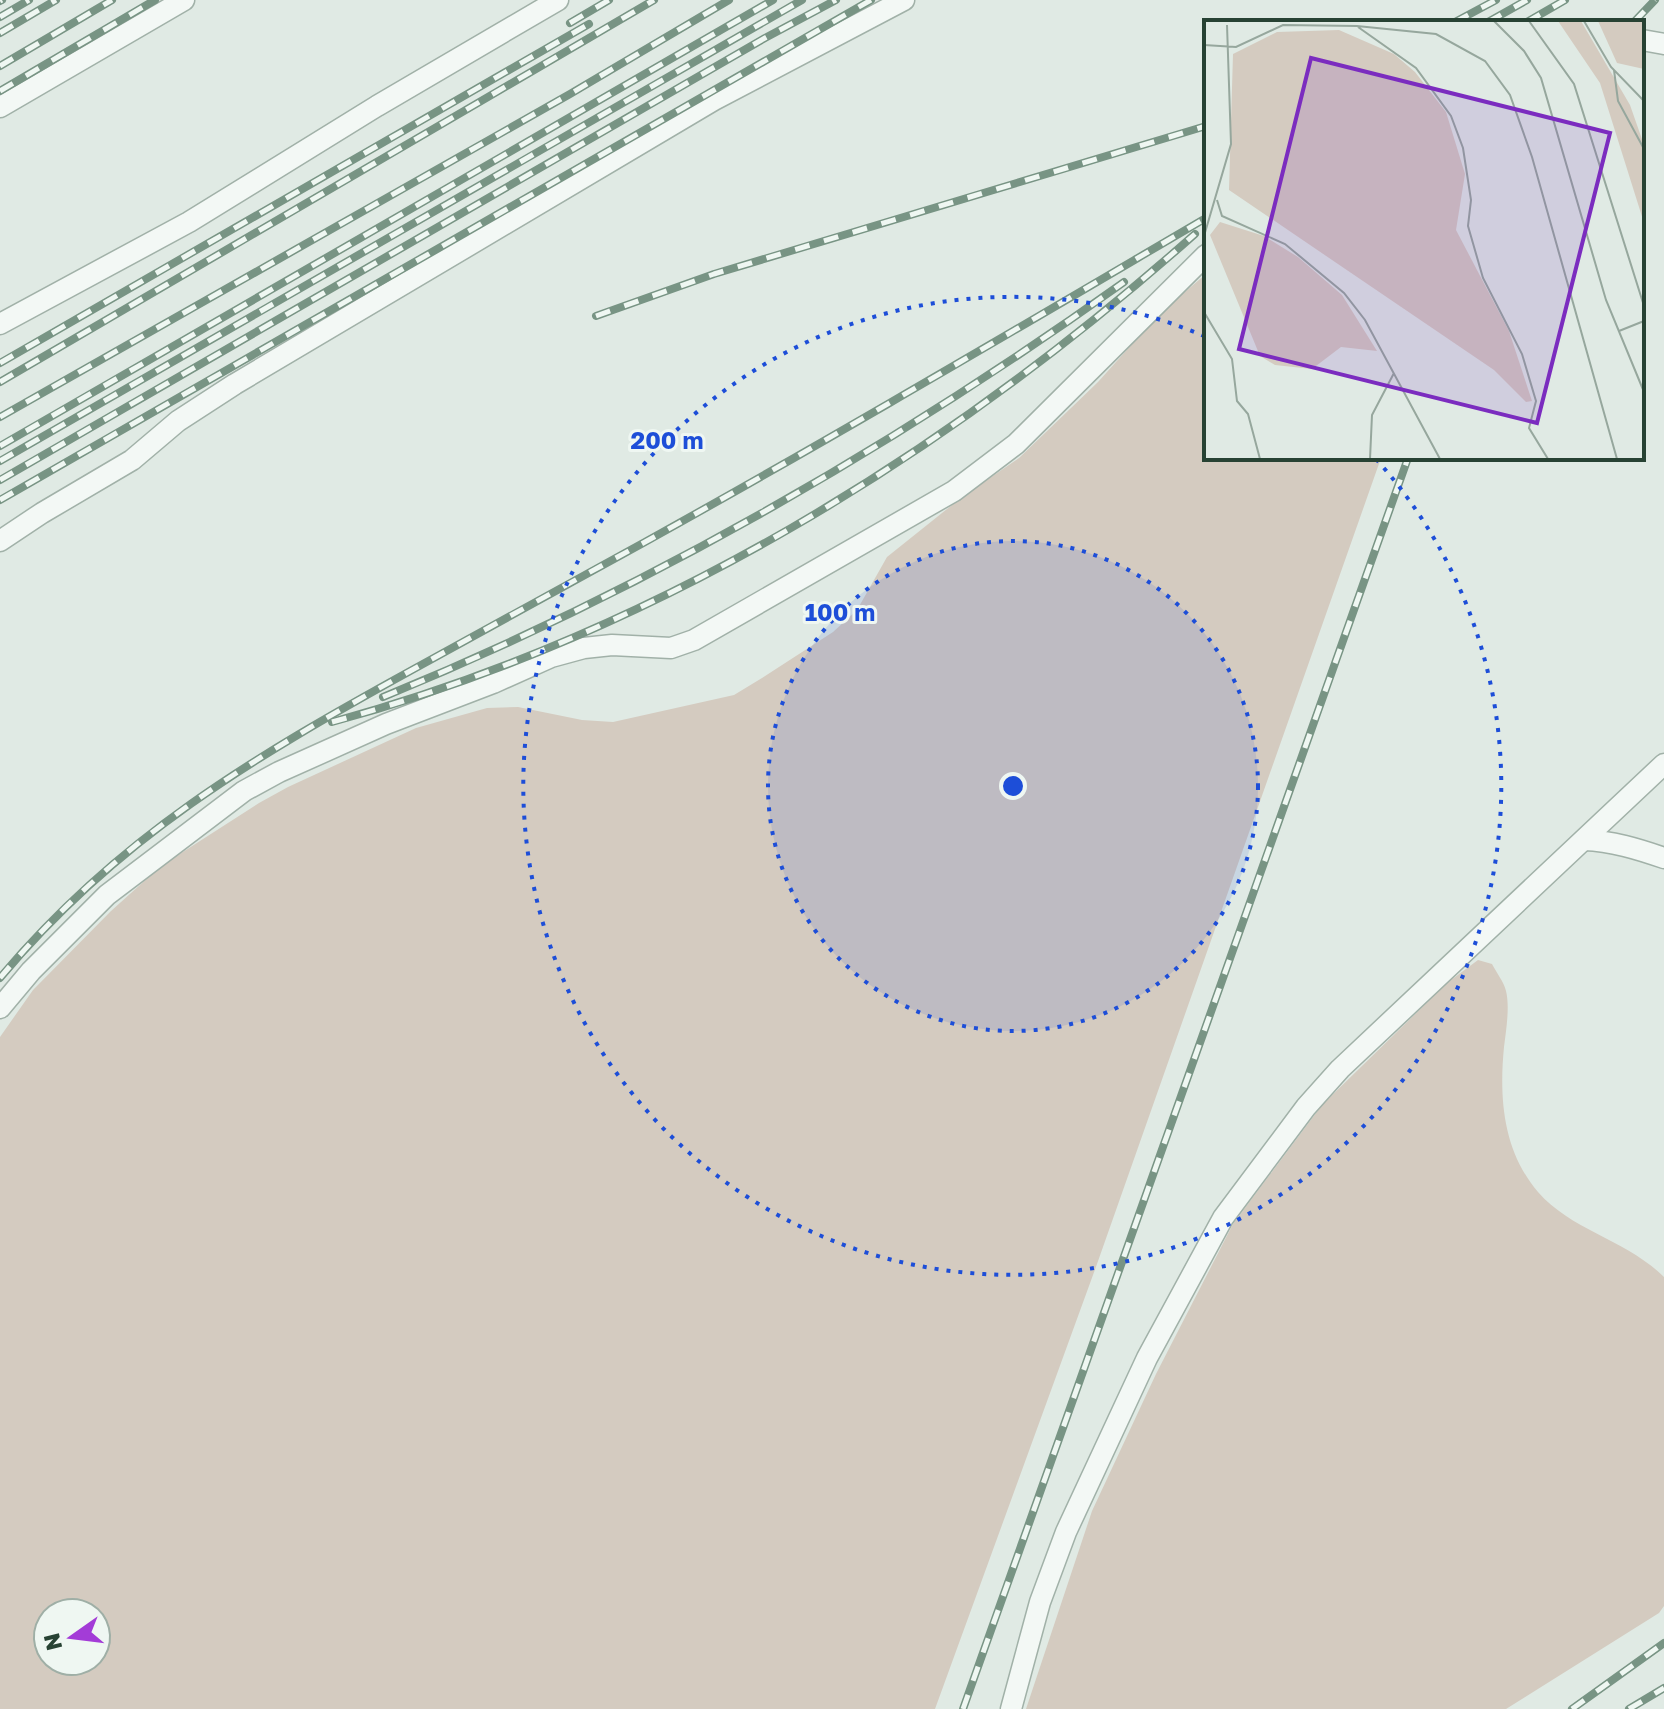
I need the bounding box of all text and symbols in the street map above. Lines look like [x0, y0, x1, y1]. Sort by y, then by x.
inset map [1204, 20, 1644, 460]
text: 200 m [631, 425, 703, 454]
text: 100 m [805, 597, 875, 626]
centre of rings [999, 772, 1027, 800]
north arrow [32, 1597, 112, 1677]
text: N [37, 1631, 67, 1653]

